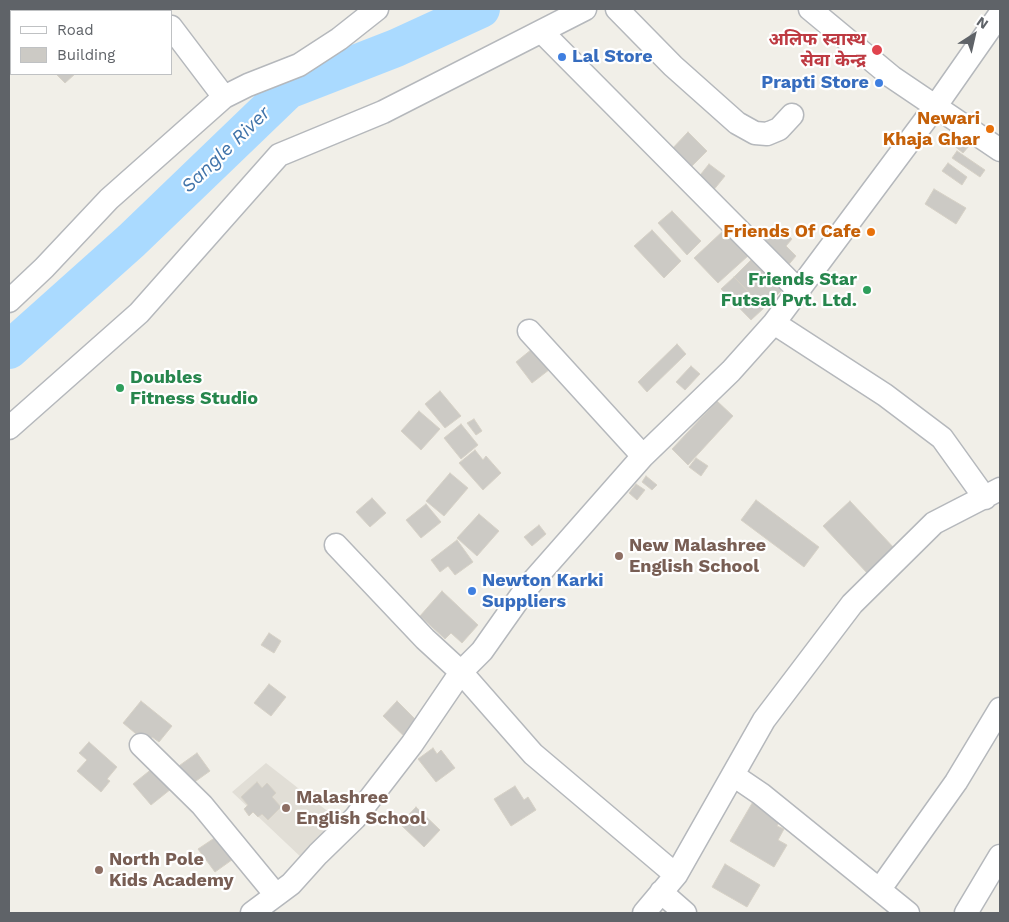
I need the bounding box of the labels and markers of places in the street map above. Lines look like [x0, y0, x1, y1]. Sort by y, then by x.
place label: अलिफ स्वास्थ सेवा केन्द्र [768, 29, 866, 72]
marker: अलिफ स्वास्थ सेवा केन्द्र [870, 43, 884, 57]
place label: Lal Store [572, 46, 653, 68]
marker: Lal Store [556, 51, 568, 63]
place label: Prapti Store [761, 72, 869, 94]
marker: Prapti Store [873, 77, 885, 89]
place label: Newari Khaja Ghar [883, 108, 980, 150]
marker: Newari Khaja Ghar [984, 123, 996, 135]
place label: Friends Of Cafe [723, 221, 861, 243]
marker: Friends Of Cafe [865, 226, 877, 238]
place label: Friends Star Futsal Pvt. Ltd. [721, 269, 857, 312]
marker: Friends Star Futsal Pvt. Ltd. [861, 284, 873, 296]
place label: Doubles Fitness Studio [130, 367, 258, 409]
marker: Doubles Fitness Studio [114, 382, 126, 394]
place label: New Malashree English School [629, 535, 766, 578]
marker: New Malashree English School [613, 550, 625, 562]
place label: Newton Karki Suppliers [482, 570, 604, 612]
marker: Newton Karki Suppliers [466, 585, 478, 597]
place label: Malashree English School [296, 787, 426, 830]
marker: Malashree English School [280, 802, 292, 814]
place label: North Pole Kids Academy [109, 849, 234, 892]
marker: North Pole Kids Academy [93, 864, 105, 876]

